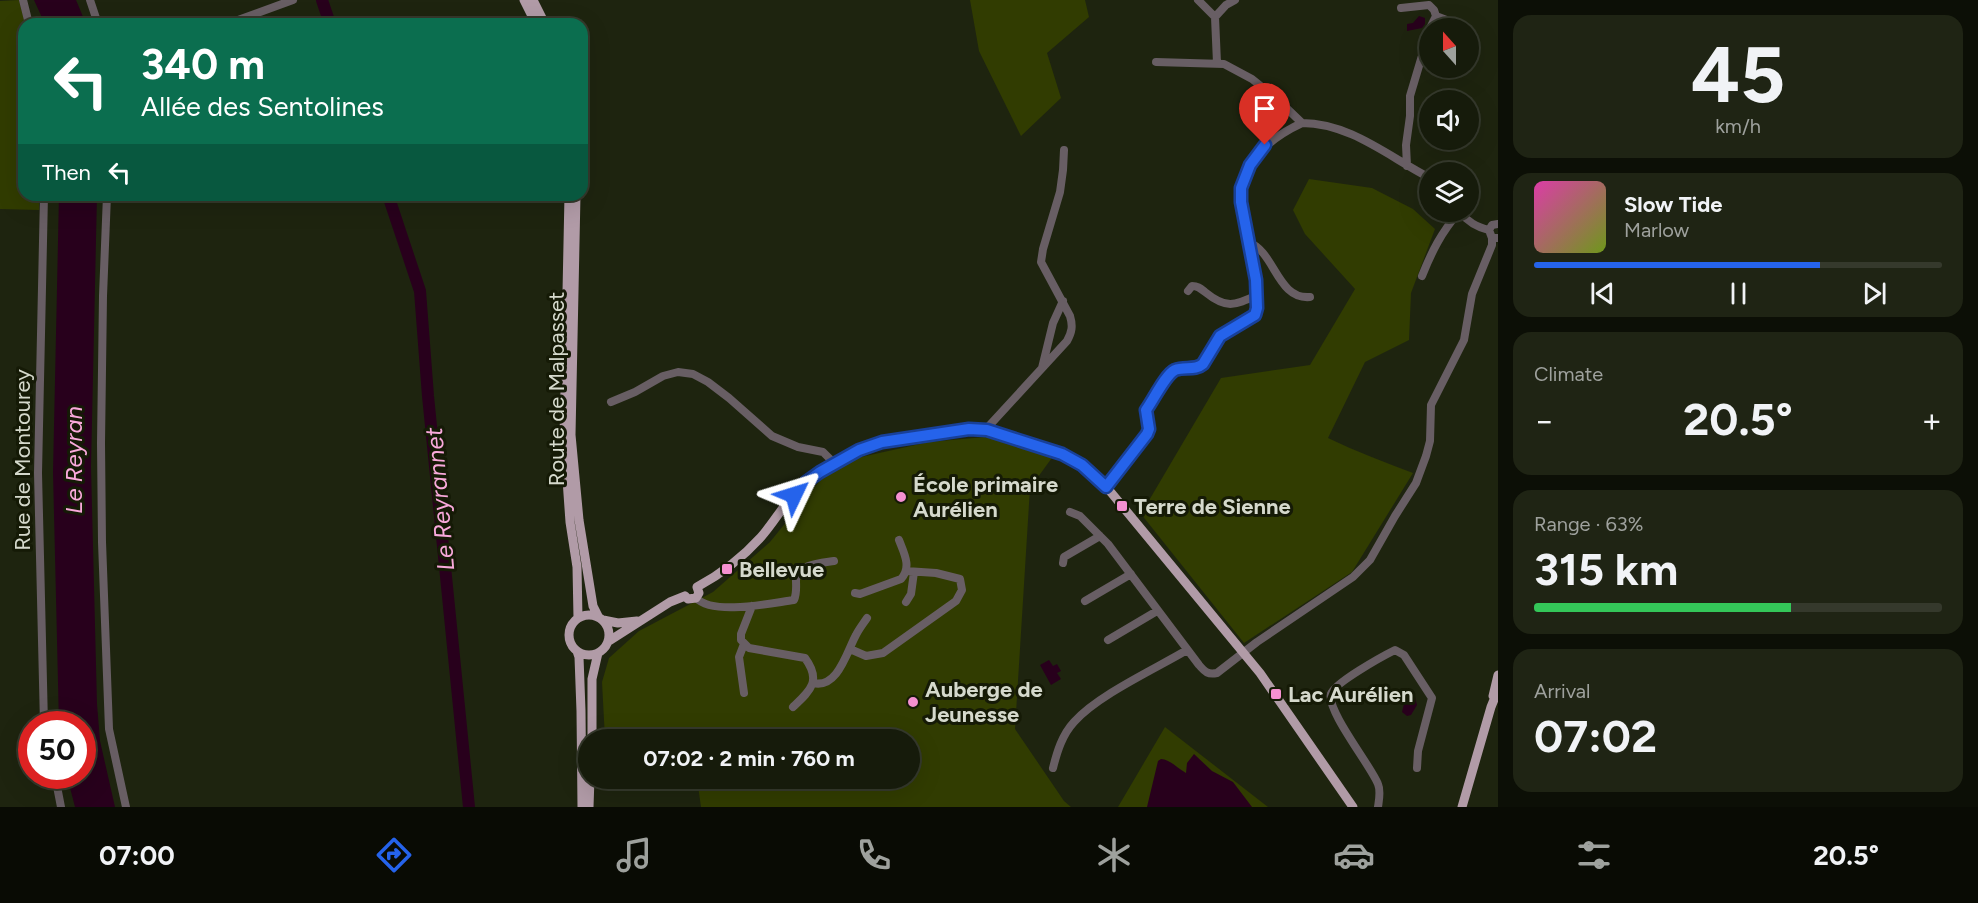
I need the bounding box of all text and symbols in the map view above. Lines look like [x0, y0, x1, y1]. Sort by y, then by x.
north arrow [1419, 18, 1479, 78]
map controls [1419, 18, 1479, 222]
text: 45 [1691, 28, 1785, 122]
text: 340 m [141, 39, 265, 90]
icon: left [42, 42, 120, 120]
pin [1239, 83, 1290, 145]
text: Allée des Sentolines [141, 90, 384, 123]
button: sound [1419, 90, 1479, 150]
icon: arrive [1248, 92, 1281, 125]
text: km/h [1715, 114, 1761, 138]
icon: left [103, 156, 136, 189]
text: Then [42, 159, 91, 186]
button: layers [1419, 162, 1479, 222]
text: Slow Tide [1624, 191, 1723, 218]
text: Marlow [1624, 218, 1689, 242]
icon: previous [1586, 277, 1619, 310]
icon: pause [1722, 277, 1755, 310]
icon: next [1858, 277, 1891, 310]
street label: Route de Malpasset [543, 292, 570, 486]
text: Climate [1534, 362, 1603, 386]
street label: Rue de Montourey [9, 369, 36, 551]
text: 20.5° [1683, 392, 1793, 446]
text: − [1534, 401, 1555, 440]
text: + [1921, 401, 1942, 440]
water label: Le Reyran [59, 406, 88, 514]
water label: Le Reyrannet [419, 425, 460, 572]
position arrow [762, 463, 826, 527]
place label: École primaire Aurélien [913, 471, 1058, 523]
marker: École primaire Aurélien [894, 490, 908, 504]
place label: Terre de Sienne [1134, 493, 1291, 520]
marker: Terre de Sienne [1115, 499, 1129, 513]
text: Range · 63% [1534, 512, 1643, 536]
text: 315 km [1534, 542, 1678, 596]
place label: Bellevue [739, 556, 824, 583]
marker: Bellevue [720, 562, 734, 576]
place label: Auberge de Jeunesse [925, 676, 1043, 728]
text: Arrival [1534, 679, 1590, 703]
place label: Lac Aurélien [1288, 681, 1413, 708]
marker: Lac Aurélien [1269, 687, 1283, 701]
marker: Auberge de Jeunesse [906, 695, 920, 709]
text: 07:02 [1534, 709, 1657, 763]
speed limit sign: 50 [18, 711, 96, 789]
text: 07:02 · 2 min · 760 m [643, 745, 855, 772]
icon: directions [373, 834, 415, 876]
icon: music [613, 834, 655, 876]
icon: phone [853, 834, 895, 876]
icon: climate [1093, 834, 1135, 876]
icon: car [1333, 834, 1375, 876]
icon: filters [1573, 834, 1615, 876]
text: 07:00 [99, 839, 175, 872]
text: 20.5° [1813, 839, 1879, 872]

